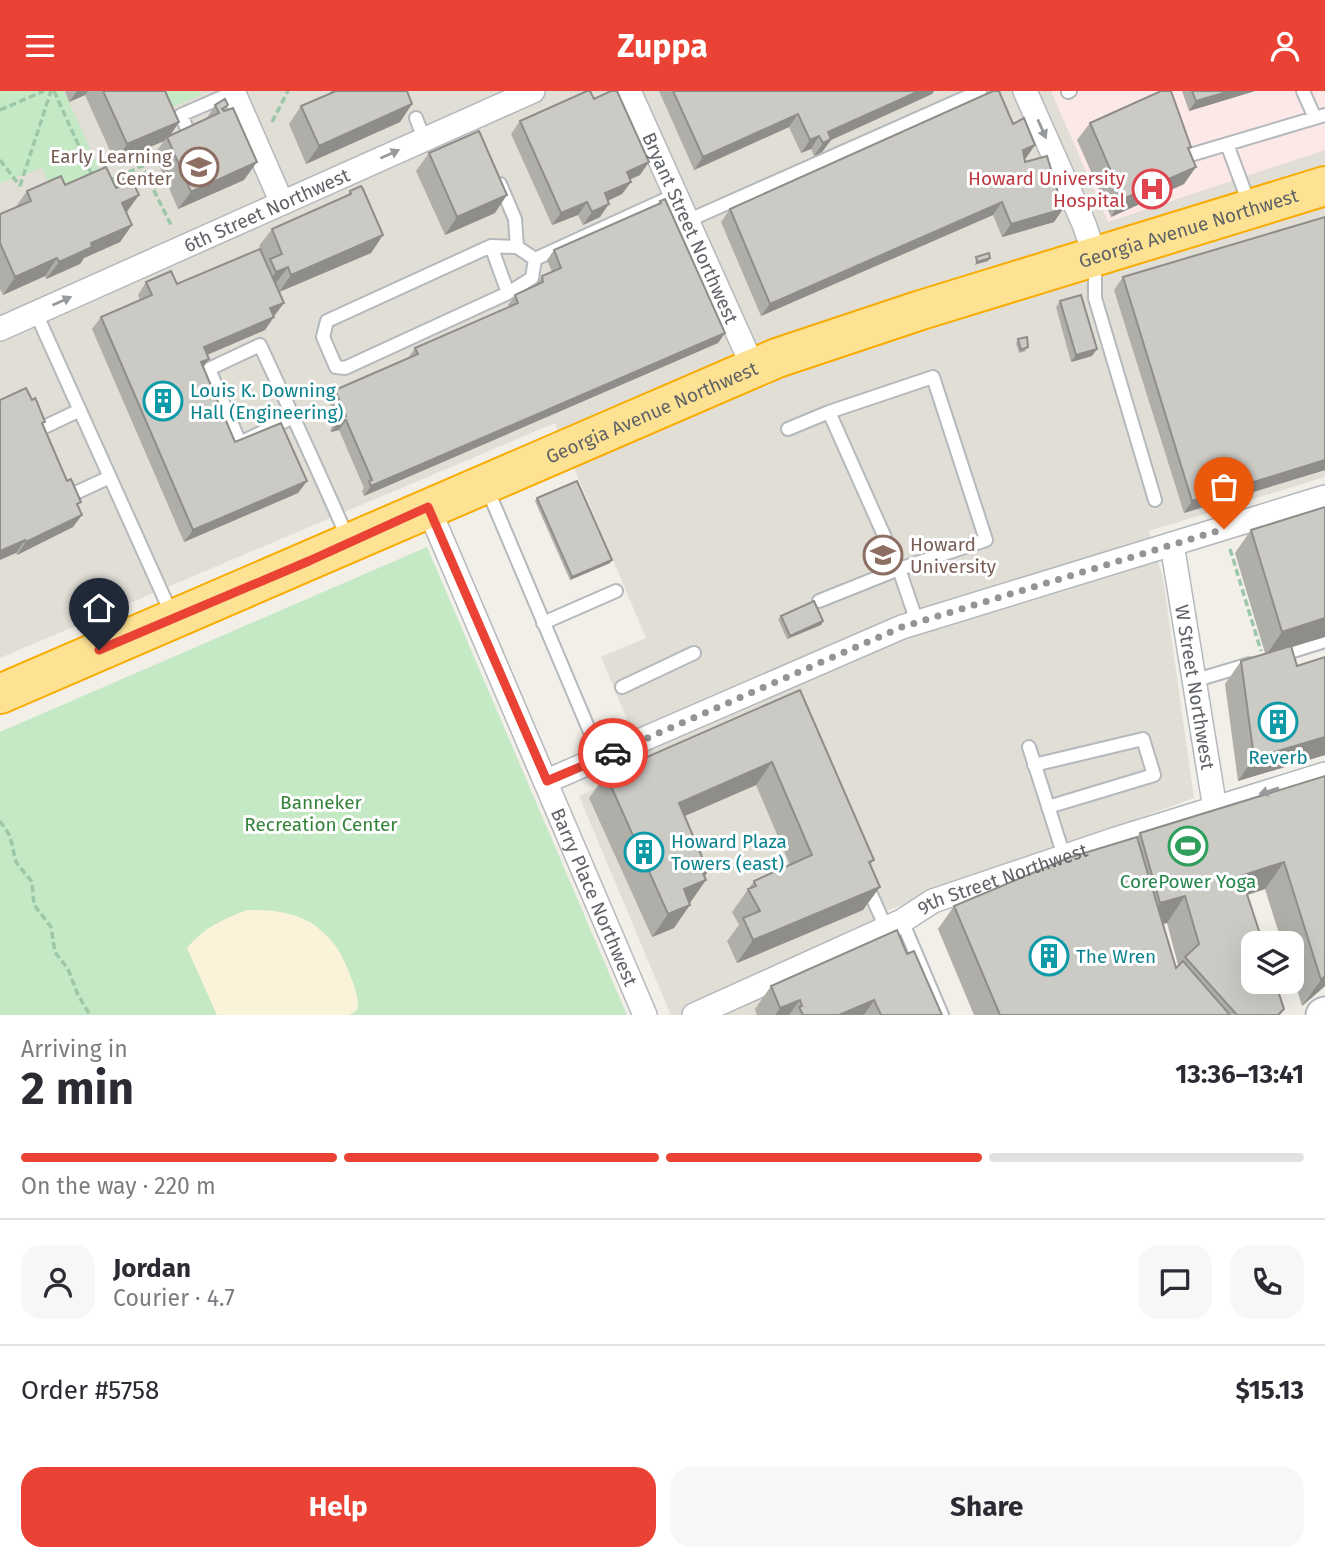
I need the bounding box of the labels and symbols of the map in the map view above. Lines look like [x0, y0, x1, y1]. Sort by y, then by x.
one-way arrow [1037, 119, 1048, 140]
street label: Bryant Street Northwest [637, 129, 743, 327]
place label: Early Learning Center [50, 145, 173, 190]
school or university icon: Early Learning Center [178, 146, 220, 188]
one-way arrow [380, 148, 400, 160]
street label: 6th Street Northwest [180, 163, 353, 257]
place label: Howard University Hospital [968, 167, 1126, 212]
hospital icon: Howard University Hospital [1131, 168, 1173, 210]
street label: Georgia Avenue Northwest [1076, 184, 1301, 273]
one-way arrow [52, 295, 73, 306]
street label: Georgia Avenue Northwest [542, 357, 761, 469]
place label: Louis K. Downing Hall (Engineering) [190, 379, 343, 424]
building icon: Louis K. Downing Hall (Engineering) [142, 380, 184, 422]
pin [1194, 457, 1254, 529]
place label: Howard University [910, 533, 997, 578]
school or university icon: Howard University [862, 534, 904, 576]
pin [69, 578, 129, 650]
street label: W Street Northwest [1170, 603, 1219, 771]
building icon: Reverb [1257, 701, 1299, 743]
courier [578, 718, 648, 788]
place label: Reverb [1248, 746, 1308, 769]
one-way arrow [1258, 787, 1279, 797]
park label: Banneker Recreation Center [244, 791, 398, 836]
street label: Barry Place Northwest [546, 805, 642, 990]
sports icon: CorePower Yoga [1167, 825, 1209, 867]
place label: Howard Plaza Towers (east) [671, 830, 787, 875]
building icon: Howard Plaza Towers (east) [623, 831, 665, 873]
street label: 9th Street Northwest [913, 838, 1091, 920]
place label: CorePower Yoga [1120, 870, 1256, 893]
building icon: The Wren [1028, 935, 1070, 977]
place label: The Wren [1076, 945, 1156, 968]

